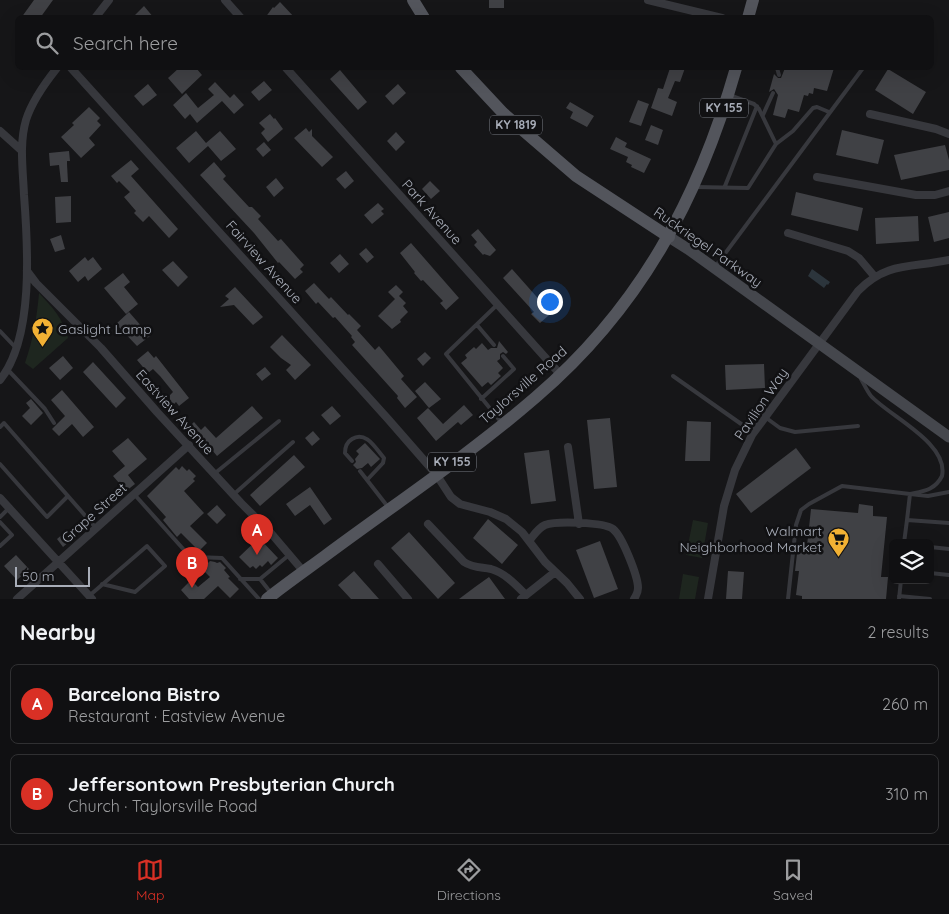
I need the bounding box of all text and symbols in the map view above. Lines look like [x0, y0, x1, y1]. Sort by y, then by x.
search box [15, 15, 934, 70]
icon: search [33, 29, 61, 57]
text: Search here [73, 31, 178, 55]
road number: KY 155 [700, 99, 748, 118]
road number: KY 1819 [490, 116, 542, 134]
street label: Park Avenue [398, 176, 466, 248]
street label: Ruckriegel Parkway [650, 203, 766, 291]
street label: Fairview Avenue [222, 217, 306, 307]
your location [537, 289, 563, 315]
place icon: Gaslight Lamp [30, 317, 54, 348]
place label: Gaslight Lamp [58, 320, 152, 338]
street label: Taylorsville Road [476, 342, 570, 428]
street label: Pavilion Way [730, 364, 792, 444]
street label: Eastview Avenue [132, 366, 218, 458]
road number: KY 155 [428, 452, 476, 472]
street label: Grape Street [58, 479, 131, 547]
pin: A [241, 514, 273, 555]
place label: Walmart Neighborhood Market [679, 522, 822, 556]
supermarket icon: Walmart Neighborhood Market [826, 527, 850, 558]
map controls [889, 539, 934, 584]
button: layers [889, 539, 934, 584]
pin: B [176, 547, 208, 588]
scale bar [15, 564, 90, 587]
text: 50 m [22, 567, 55, 585]
text: Nearby [20, 619, 96, 645]
text: 2 results [867, 622, 929, 642]
text: Barcelona Bistro [68, 682, 220, 706]
text: A [32, 694, 42, 714]
text: 260 m [882, 694, 928, 714]
text: Restaurant · Eastview Avenue [68, 706, 285, 726]
text: Jeffersontown Presbyterian Church [68, 772, 395, 796]
text: B [32, 784, 42, 804]
text: 310 m [885, 784, 928, 804]
text: Church · Taylorsville Road [68, 796, 258, 816]
tab: Map [136, 856, 165, 904]
tab: Directions [437, 856, 501, 904]
tab: Saved [773, 856, 813, 904]

